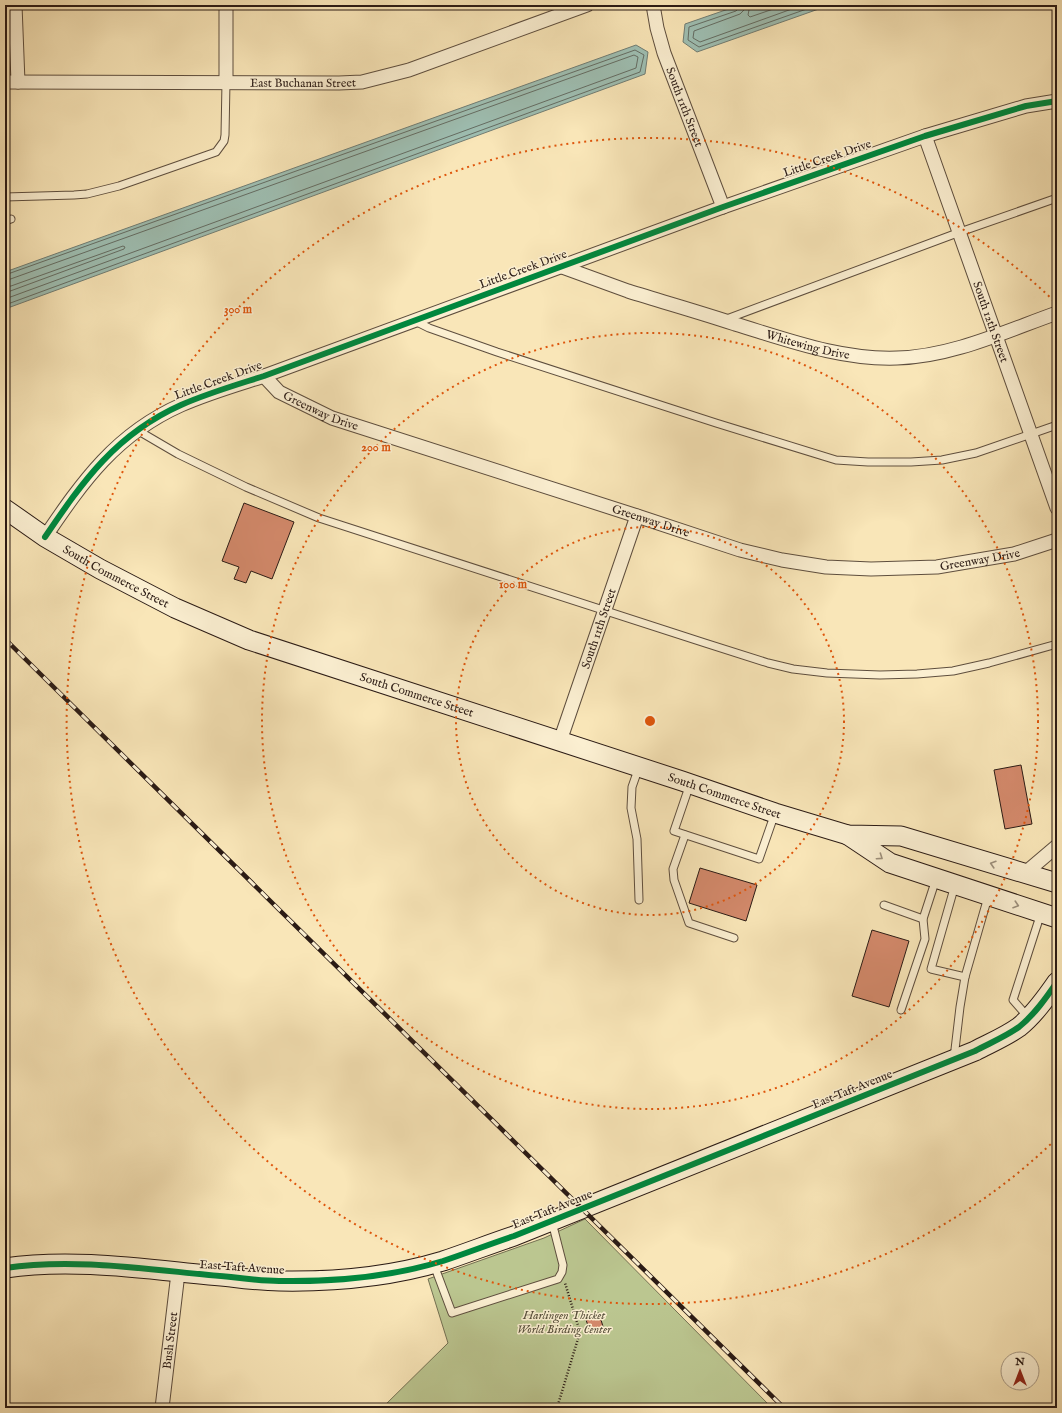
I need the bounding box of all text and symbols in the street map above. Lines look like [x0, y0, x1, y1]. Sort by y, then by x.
street label: South 11th Street [662, 65, 706, 149]
street label: East Buchanan Street [250, 75, 356, 91]
street label: Little Creek Drive [781, 136, 874, 181]
street label: Little Creek Drive [477, 246, 570, 292]
street label: South 12th Street [969, 279, 1012, 364]
text: 300 m [224, 302, 253, 317]
street label: Whitewing Drive [764, 327, 851, 363]
street label: Little Creek Drive [172, 357, 265, 403]
street label: Greenway Drive [281, 388, 361, 434]
text: 200 m [361, 440, 391, 455]
street label: Greenway Drive [610, 501, 692, 541]
street label: South Commerce Street [60, 542, 171, 612]
street label: Greenway Drive [939, 545, 1022, 574]
text: 100 m [499, 577, 528, 592]
street label: South 11th Street [578, 586, 620, 671]
street label: South Commerce Street [358, 670, 475, 721]
centre of rings [643, 714, 657, 728]
street label: South Commerce Street [666, 770, 783, 822]
one-way arrow [876, 852, 883, 860]
one-way arrow [989, 860, 996, 869]
one-way arrow [1012, 900, 1019, 908]
street label: East Taft Avenue [810, 1066, 895, 1112]
street label: East Taft Avenue [510, 1186, 595, 1232]
street label: East Taft Avenue [199, 1257, 285, 1278]
park label: Harlingen Thicket World Birding Center [517, 1308, 612, 1338]
street label: Bush Street [160, 1311, 181, 1370]
north arrow [1000, 1351, 1040, 1391]
text: N [1014, 1355, 1025, 1369]

